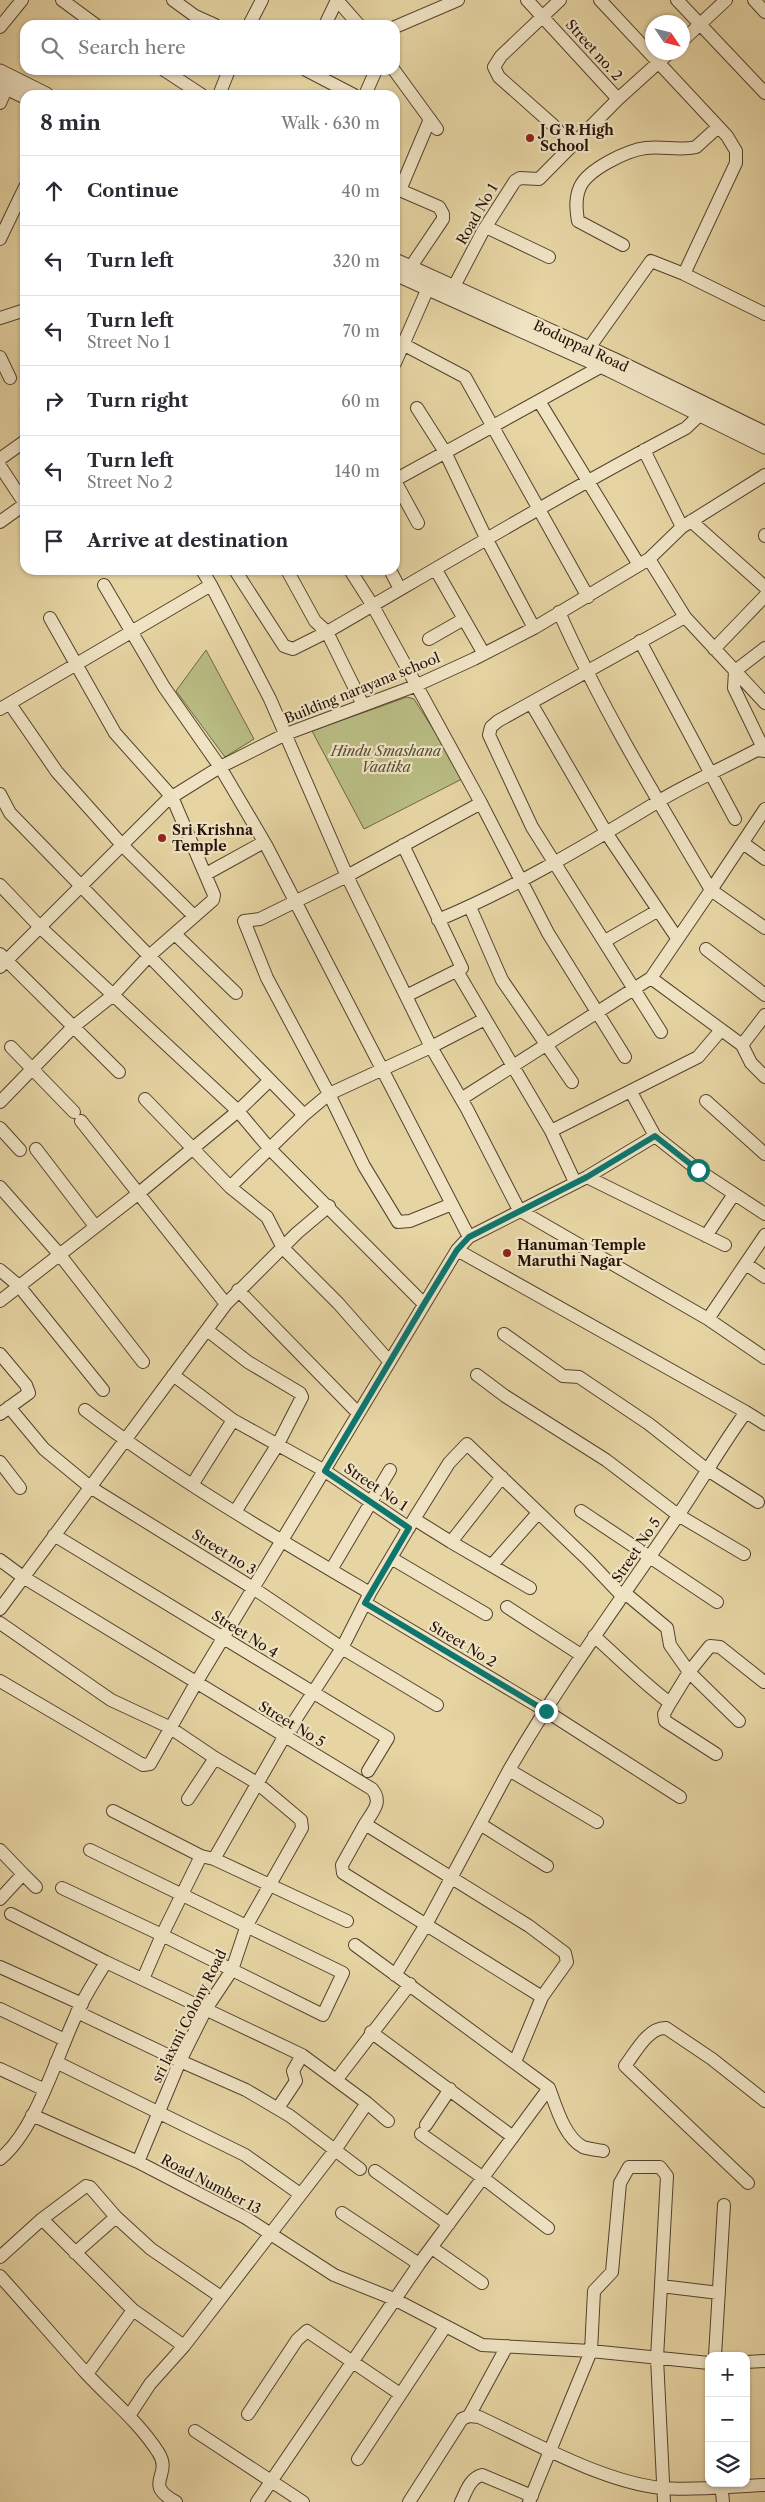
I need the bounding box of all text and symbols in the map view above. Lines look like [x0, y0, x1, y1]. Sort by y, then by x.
north arrow [645, 15, 690, 60]
street label: Street no. 2 [562, 16, 626, 84]
search box [20, 20, 400, 75]
icon: search [38, 34, 66, 62]
text: Search here [78, 36, 186, 59]
text: 8 min [40, 110, 101, 135]
text: Walk · 630 m [281, 113, 380, 133]
place label: J G R High School [537, 121, 614, 155]
marker: J G R High School [524, 132, 536, 144]
icon: ahead [40, 177, 68, 205]
text: Continue [87, 179, 179, 202]
street label: Road No 1 [452, 180, 502, 248]
text: 40 m [341, 181, 380, 201]
icon: left [40, 247, 68, 275]
text: Turn left [87, 249, 174, 272]
text: 320 m [333, 251, 380, 271]
text: Turn left [87, 309, 174, 332]
street label: Boduppal Road [531, 316, 632, 376]
icon: left [40, 317, 68, 345]
text: 70 m [343, 321, 380, 341]
text: Street No 1 [87, 332, 170, 352]
icon: right [40, 387, 68, 415]
text: Turn right [87, 389, 188, 412]
text: 60 m [341, 391, 380, 411]
text: Turn left [87, 449, 174, 472]
icon: left [40, 457, 68, 485]
text: 140 m [335, 461, 380, 481]
text: Street No 2 [87, 472, 173, 492]
icon: arrive [40, 527, 68, 555]
text: Arrive at destination [87, 529, 288, 552]
street label: Building narayana school [281, 648, 443, 728]
park label: Hindu Smashana Vaatika [330, 742, 442, 776]
place label: Sri Krishna Temple [172, 821, 254, 855]
marker: Sri Krishna Temple [156, 832, 168, 844]
route start [687, 1159, 710, 1182]
place label: Hanuman Temple Maruthi Nagar [517, 1236, 646, 1270]
marker: Hanuman Temple Maruthi Nagar [501, 1247, 513, 1259]
street label: Street No 1 [341, 1459, 411, 1515]
street label: Street No 5 [608, 1514, 664, 1586]
street label: Street no 3 [189, 1525, 259, 1579]
street label: Street No 4 [208, 1606, 282, 1662]
street label: Street No 2 [426, 1617, 500, 1671]
street label: Street No 5 [255, 1697, 329, 1751]
route end [535, 1700, 558, 1723]
street label: sri laxmi Colony Road [148, 1946, 231, 2086]
street label: Road Number 13 [158, 2150, 264, 2218]
map controls [705, 2352, 750, 2487]
button: + [705, 2352, 750, 2397]
button: − [705, 2397, 750, 2442]
button: layers [705, 2442, 750, 2487]

